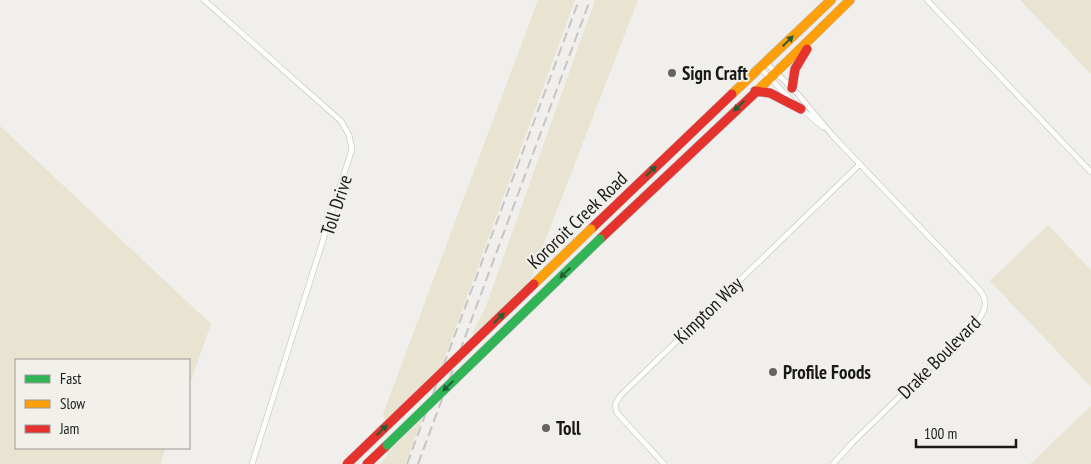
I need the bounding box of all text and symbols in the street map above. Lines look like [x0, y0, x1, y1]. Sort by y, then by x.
one-way arrow [781, 35, 793, 47]
place label: Sign Craft [682, 61, 748, 85]
marker: Sign Craft [666, 67, 678, 79]
one-way arrow [733, 100, 745, 112]
one-way arrow [645, 165, 657, 177]
street label: Kororoit Creek Road [522, 166, 632, 274]
street label: Toll Drive [315, 172, 357, 238]
one-way arrow [559, 267, 571, 279]
street label: Kimpton Way [669, 271, 748, 349]
street label: Drake Boulevard [892, 310, 986, 404]
one-way arrow [493, 312, 505, 324]
legend [15, 359, 190, 449]
place label: Profile Foods [783, 360, 871, 384]
marker: Profile Foods [767, 366, 779, 378]
text: Fast [60, 369, 81, 388]
one-way arrow [442, 380, 454, 392]
text: Slow [60, 394, 85, 413]
place label: Toll [556, 416, 581, 440]
scale bar [916, 416, 1016, 448]
text: Jam [59, 419, 79, 438]
marker: Toll [540, 422, 552, 434]
one-way arrow [376, 424, 388, 436]
text: 100 m [924, 424, 957, 443]

